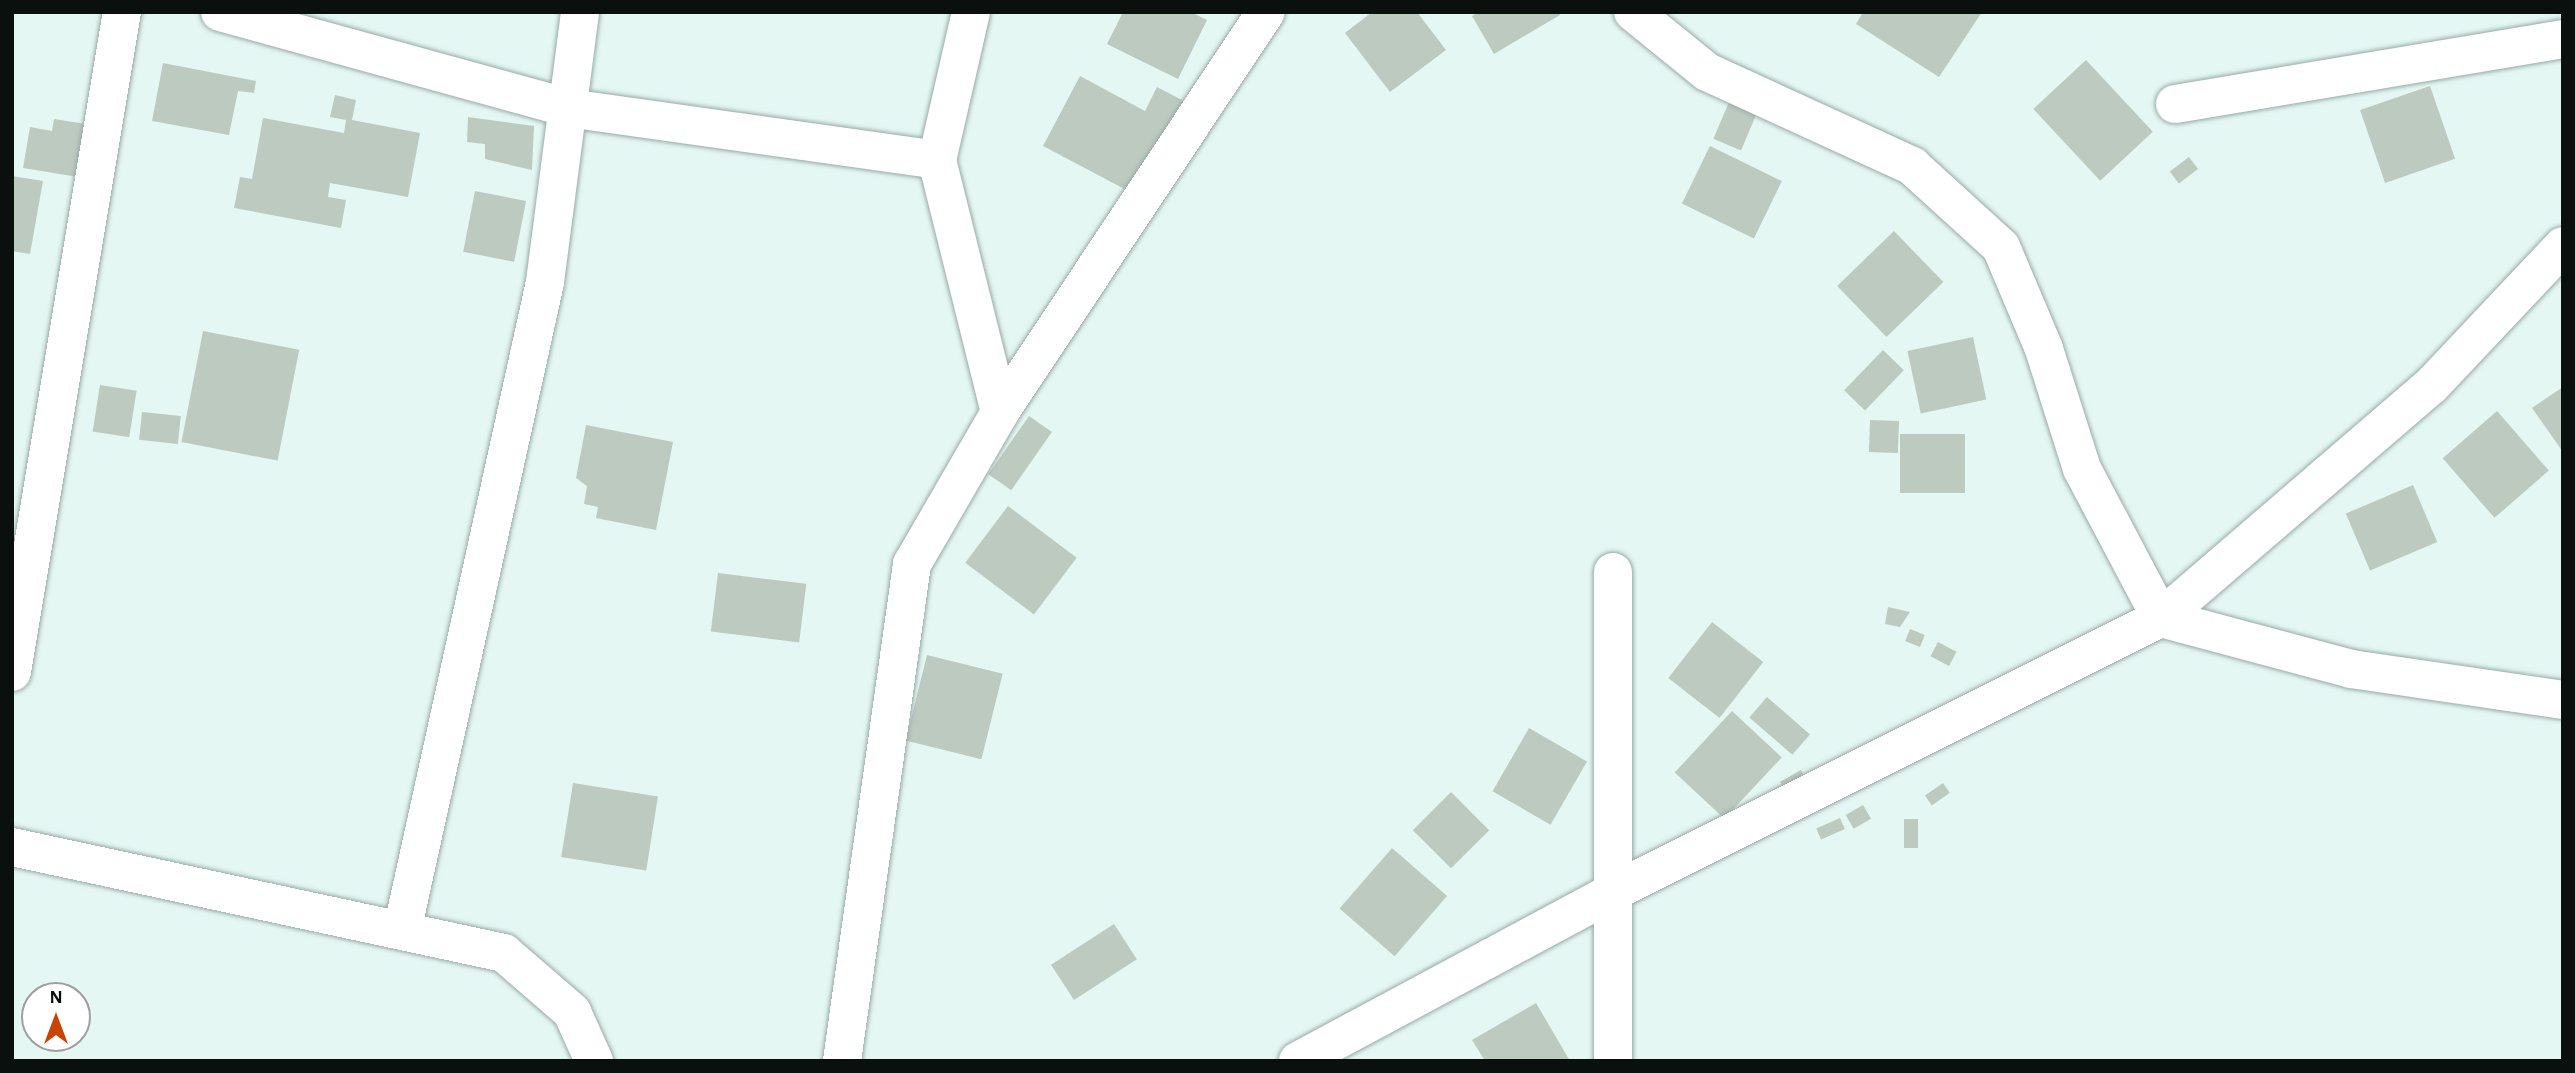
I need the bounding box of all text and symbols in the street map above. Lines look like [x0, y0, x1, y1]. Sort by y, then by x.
north arrow [21, 982, 91, 1052]
text: N [49, 988, 63, 1007]

